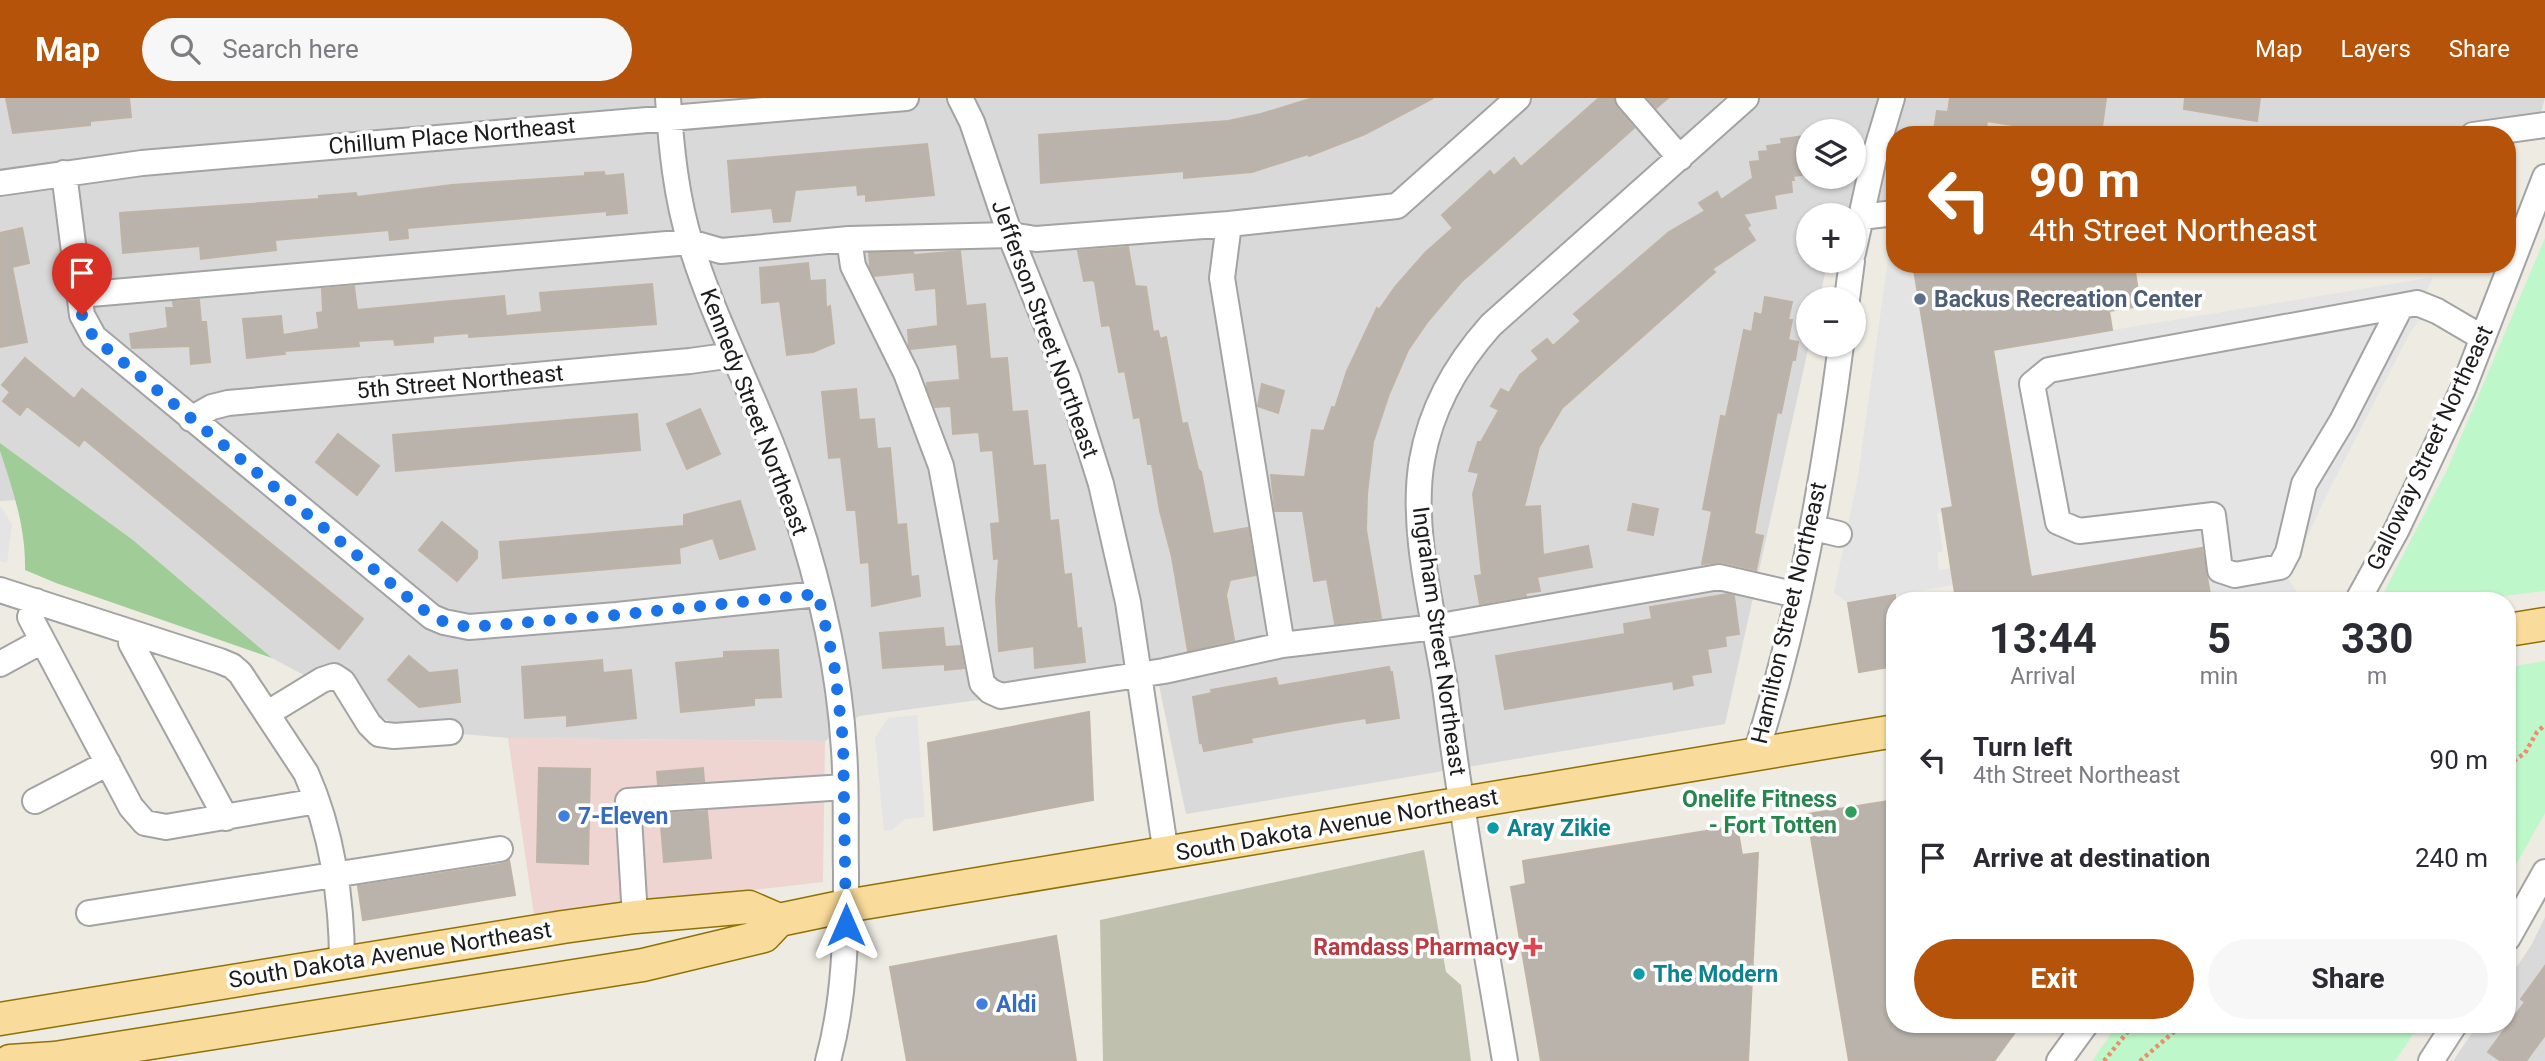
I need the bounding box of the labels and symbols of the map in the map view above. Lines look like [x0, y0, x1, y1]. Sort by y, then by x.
street label: Chillum Place Northeast [327, 112, 577, 160]
street label: Jefferson Street Northeast [986, 196, 1104, 462]
pin [52, 243, 112, 315]
street label: Kennedy Street Northeast [694, 285, 814, 539]
place label: Backus Recreation Center [1934, 286, 2203, 313]
marker: Backus Recreation Center [1912, 291, 1928, 307]
street label: Galloway Street Northeast [2361, 321, 2499, 575]
street label: 5th Street Northeast [356, 360, 564, 404]
street label: Hamilton Street Northeast [1746, 480, 1832, 746]
street label: Ingraham Street Northeast [1407, 505, 1471, 777]
street label: South Dakota Avenue Northeast [1174, 783, 1500, 867]
place label: Onelife Fitness - Fort Totten [1682, 786, 1837, 839]
place label: 7-Eleven [578, 803, 668, 830]
marker: Onelife Fitness - Fort Totten [1843, 804, 1859, 820]
marker: 7-Eleven [556, 808, 572, 824]
place label: Aray Zikie [1507, 815, 1611, 842]
marker: Aray Zikie [1485, 820, 1501, 836]
position arrow [809, 888, 883, 962]
street label: South Dakota Avenue Northeast [227, 916, 553, 994]
place label: Ramdass Pharmacy [1313, 934, 1519, 961]
marker: Ramdass Pharmacy [1525, 939, 1541, 955]
place label: The Modern [1653, 961, 1778, 988]
marker: The Modern [1631, 966, 1647, 982]
place label: Aldi [996, 991, 1037, 1018]
marker: Aldi [974, 996, 990, 1012]

